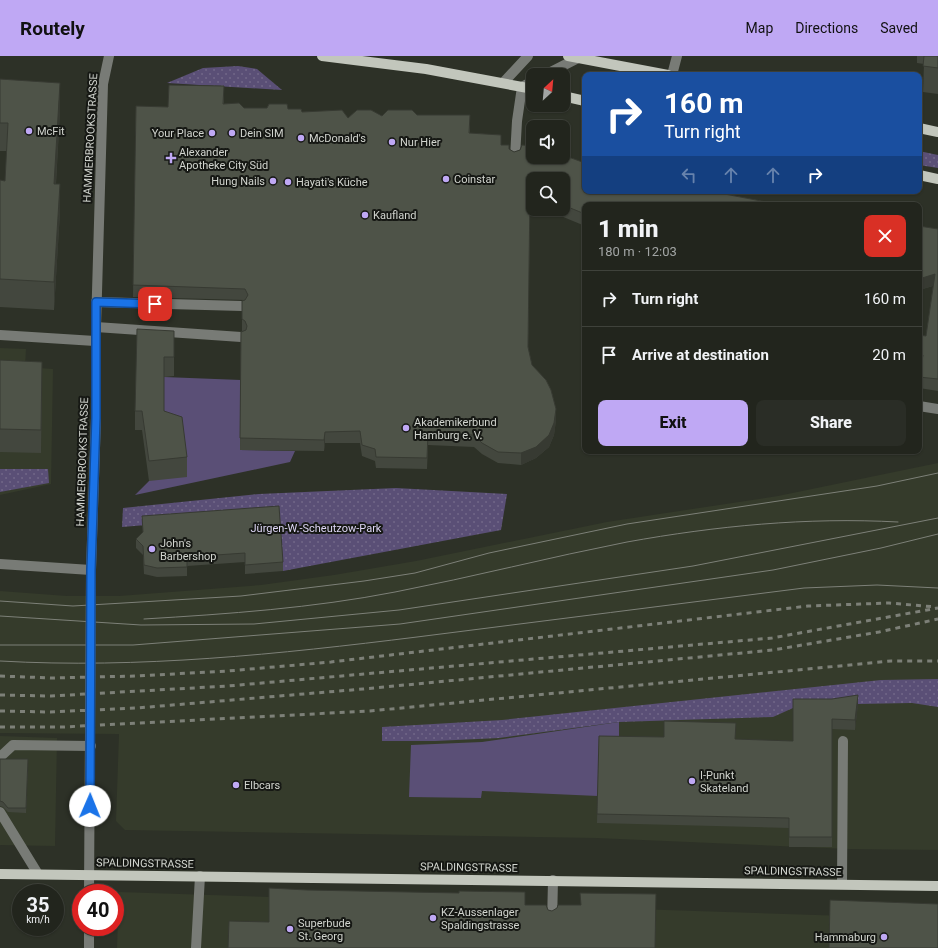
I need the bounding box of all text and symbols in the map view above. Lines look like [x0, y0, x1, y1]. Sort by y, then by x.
text: Routely [20, 17, 85, 40]
text: Map [746, 20, 773, 36]
text: Directions [795, 20, 858, 36]
text: Saved [880, 20, 918, 36]
north arrow [526, 68, 570, 112]
map controls [526, 68, 570, 216]
street label: HAMMERBROOKSTRASSE [81, 73, 100, 203]
text: 160 m [664, 87, 743, 120]
icon: right [598, 88, 650, 140]
button: sound [526, 120, 570, 164]
text: Turn right [664, 121, 741, 142]
place label: McFit [37, 125, 65, 138]
marker: McFit [24, 126, 34, 136]
place label: Your Place [152, 127, 204, 140]
place label: Dein SIM [240, 127, 284, 140]
marker: Your Place [207, 128, 217, 138]
marker: Dein SIM [227, 128, 237, 138]
place label: McDonald's [309, 132, 366, 145]
marker: McDonald's [296, 133, 306, 143]
place label: Nur Hier [400, 136, 441, 149]
marker: Nur Hier [387, 137, 397, 147]
place label: Alexander Apotheke City Süd [179, 146, 268, 172]
marker: Alexander Apotheke City Süd [166, 153, 176, 163]
icon: left [678, 164, 700, 186]
icon: ahead [720, 164, 742, 186]
icon: ahead [762, 164, 784, 186]
icon: right [804, 164, 826, 186]
button: search [526, 172, 570, 216]
place label: Coinstar [454, 173, 495, 186]
marker: Coinstar [441, 174, 451, 184]
place label: Hung Nails [211, 175, 265, 188]
marker: Hung Nails [268, 176, 278, 186]
place label: Hayati's Küche [296, 176, 368, 189]
marker: Hayati's Küche [283, 177, 293, 187]
place label: Kaufland [373, 209, 416, 222]
marker: Kaufland [360, 210, 370, 220]
text: 1 min [598, 215, 659, 243]
button: close [864, 215, 906, 257]
text: 180 m · 12:03 [598, 244, 677, 259]
pin [138, 287, 172, 321]
icon: right [598, 288, 620, 310]
text: Turn right [632, 290, 698, 308]
text: 160 m [864, 290, 906, 308]
icon: arrive [144, 293, 166, 315]
icon: arrive [598, 344, 620, 366]
text: Arrive at destination [632, 346, 769, 364]
text: 20 m [872, 346, 906, 364]
street label: HAMMERBROOKSTRASSE [74, 397, 91, 527]
button: Exit [598, 400, 748, 446]
button: Share [756, 400, 906, 446]
place label: Akademikerbund Hamburg e. V. [414, 416, 497, 442]
marker: Akademikerbund Hamburg e. V. [401, 423, 411, 433]
park label: Jürgen-W.-Scheutzow-Park [251, 522, 382, 535]
place label: John's Barbershop [160, 537, 217, 563]
marker: John's Barbershop [147, 544, 157, 554]
place label: I-Punkt Skateland [700, 769, 748, 795]
marker: I-Punkt Skateland [687, 776, 697, 786]
place label: Elbcars [244, 779, 281, 792]
marker: Elbcars [231, 780, 241, 790]
position arrow [69, 785, 111, 827]
street label: SPALDINGSTRASSE [96, 856, 194, 871]
street label: SPALDINGSTRASSE [420, 860, 518, 875]
street label: SPALDINGSTRASSE [744, 864, 842, 879]
speed limit sign: 40 [72, 884, 124, 936]
text: 35 [27, 893, 49, 917]
place label: KZ-Aussenlager Spaldingstrasse [441, 906, 520, 932]
marker: KZ-Aussenlager Spaldingstrasse [428, 913, 438, 923]
text: km/h [26, 914, 50, 925]
place label: Superbude St. Georg [298, 917, 351, 943]
marker: Superbude St. Georg [285, 924, 295, 934]
place label: Hammaburg [815, 931, 876, 944]
marker: Hammaburg [879, 932, 889, 942]

